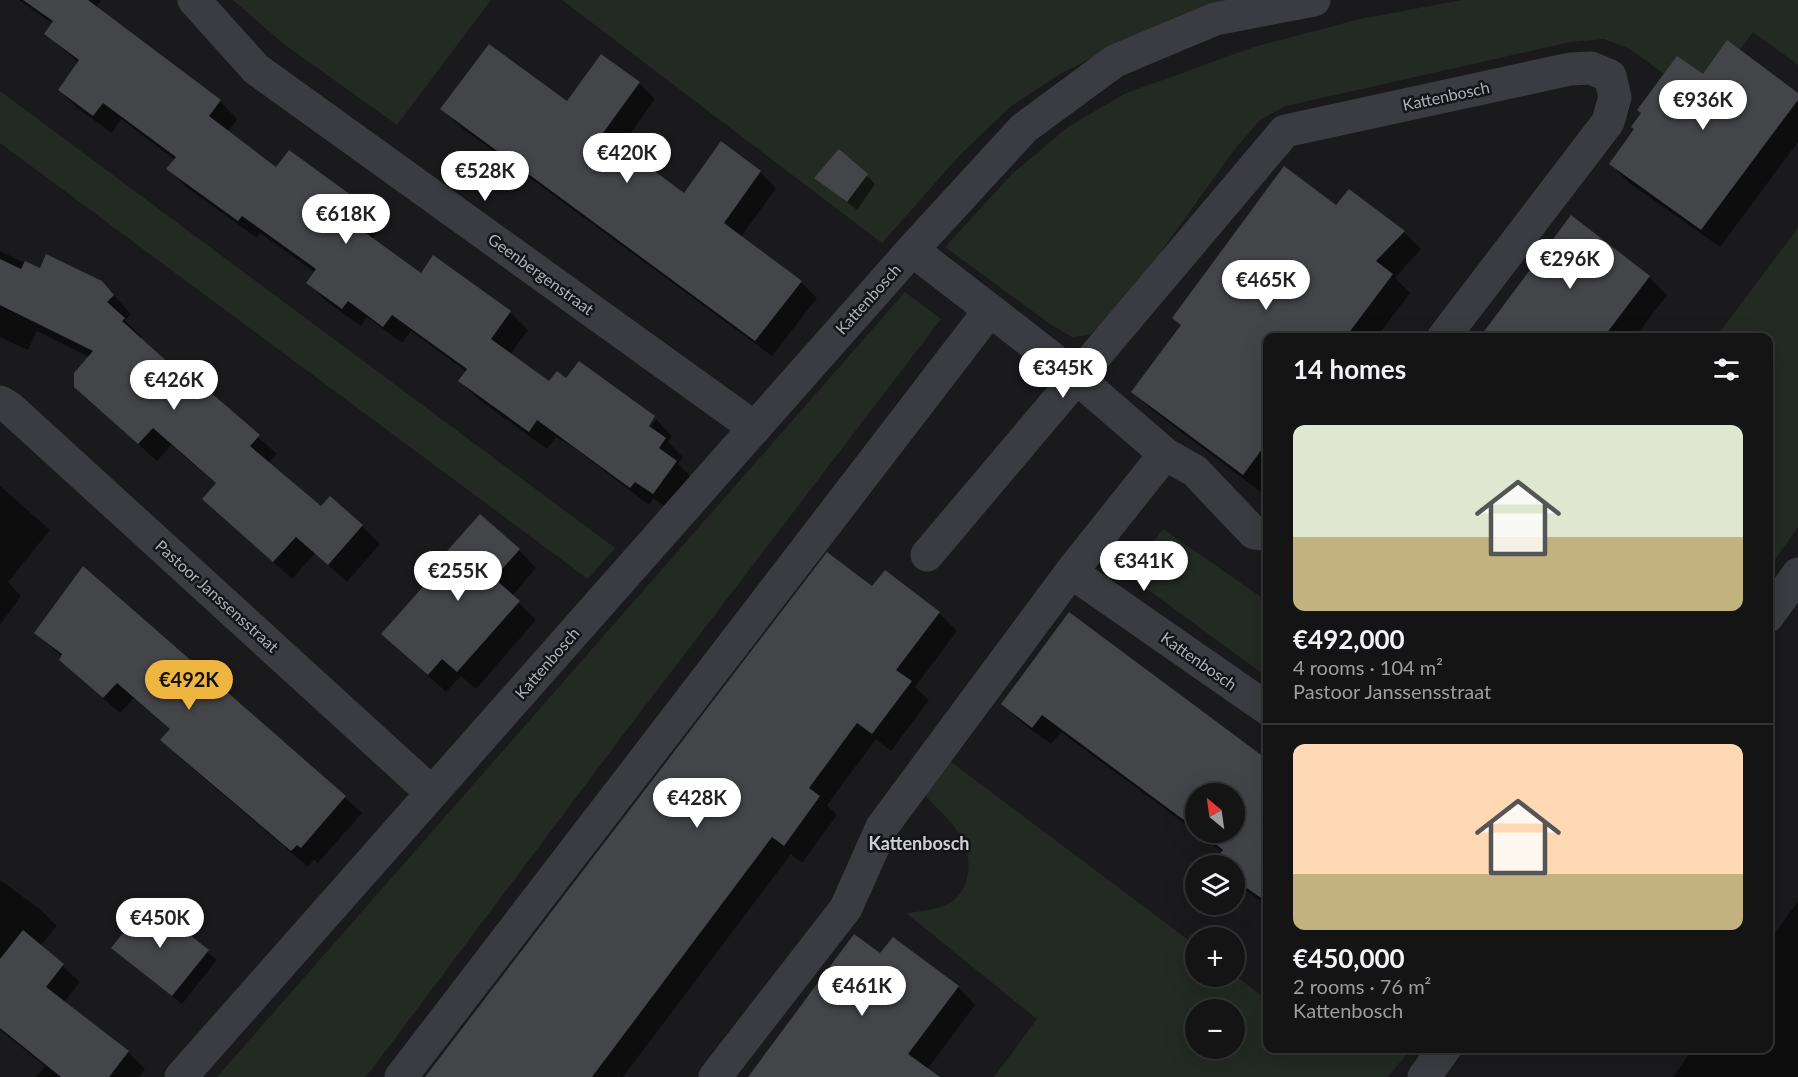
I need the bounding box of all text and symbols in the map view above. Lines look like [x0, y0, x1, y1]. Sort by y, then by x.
street label: Kattenbosch [1401, 77, 1491, 114]
pin: €936K [1661, 80, 1745, 131]
text: €936K [1673, 87, 1733, 111]
pin: €420K [585, 133, 669, 184]
text: €420K [597, 140, 657, 164]
pin: €528K [443, 151, 527, 202]
text: €528K [455, 158, 515, 182]
pin: €618K [304, 194, 388, 245]
text: €618K [316, 201, 376, 225]
street label: Geenbergenstraat [485, 229, 598, 318]
pin: €296K [1528, 239, 1612, 290]
text: €296K [1540, 246, 1600, 270]
street label: Kattenbosch [831, 260, 904, 338]
pin: €465K [1224, 260, 1308, 311]
text: €465K [1236, 267, 1296, 291]
pin: €345K [1021, 348, 1105, 399]
text: 14 homes [1293, 353, 1406, 385]
icon: filters [1710, 353, 1743, 386]
text: €345K [1033, 355, 1093, 379]
pin: €426K [132, 360, 216, 411]
text: €426K [144, 367, 204, 391]
icon: home [1464, 464, 1572, 572]
street label: Pastoor Janssensstraat [152, 536, 283, 656]
pin: €341K [1102, 541, 1186, 592]
text: €341K [1114, 548, 1174, 572]
pin: €255K [416, 551, 500, 602]
text: €255K [428, 558, 488, 582]
street label: Kattenbosch [511, 623, 583, 702]
text: €492,000 [1293, 623, 1405, 655]
street label: Kattenbosch [1158, 628, 1241, 694]
text: 4 rooms · 104 m² [1293, 655, 1443, 679]
pin: €492K [147, 660, 231, 711]
text: €492K [159, 667, 219, 691]
text: Pastoor Janssensstraat [1293, 679, 1491, 703]
pin: €428K [655, 778, 739, 829]
north arrow [1185, 783, 1245, 843]
map controls [1185, 783, 1245, 1059]
icon: home [1464, 783, 1572, 891]
text: €428K [667, 785, 727, 809]
district label: Kattenbosch [869, 832, 969, 854]
button: layers [1185, 855, 1245, 915]
pin: €450K [118, 898, 202, 949]
text: €450K [130, 905, 190, 929]
button: + [1185, 927, 1245, 987]
text: €450,000 [1293, 942, 1405, 974]
pin: €461K [820, 966, 904, 1017]
text: €461K [832, 973, 892, 997]
text: 2 rooms · 76 m² [1293, 974, 1431, 998]
text: Kattenbosch [1293, 998, 1403, 1022]
button: − [1185, 999, 1245, 1059]

